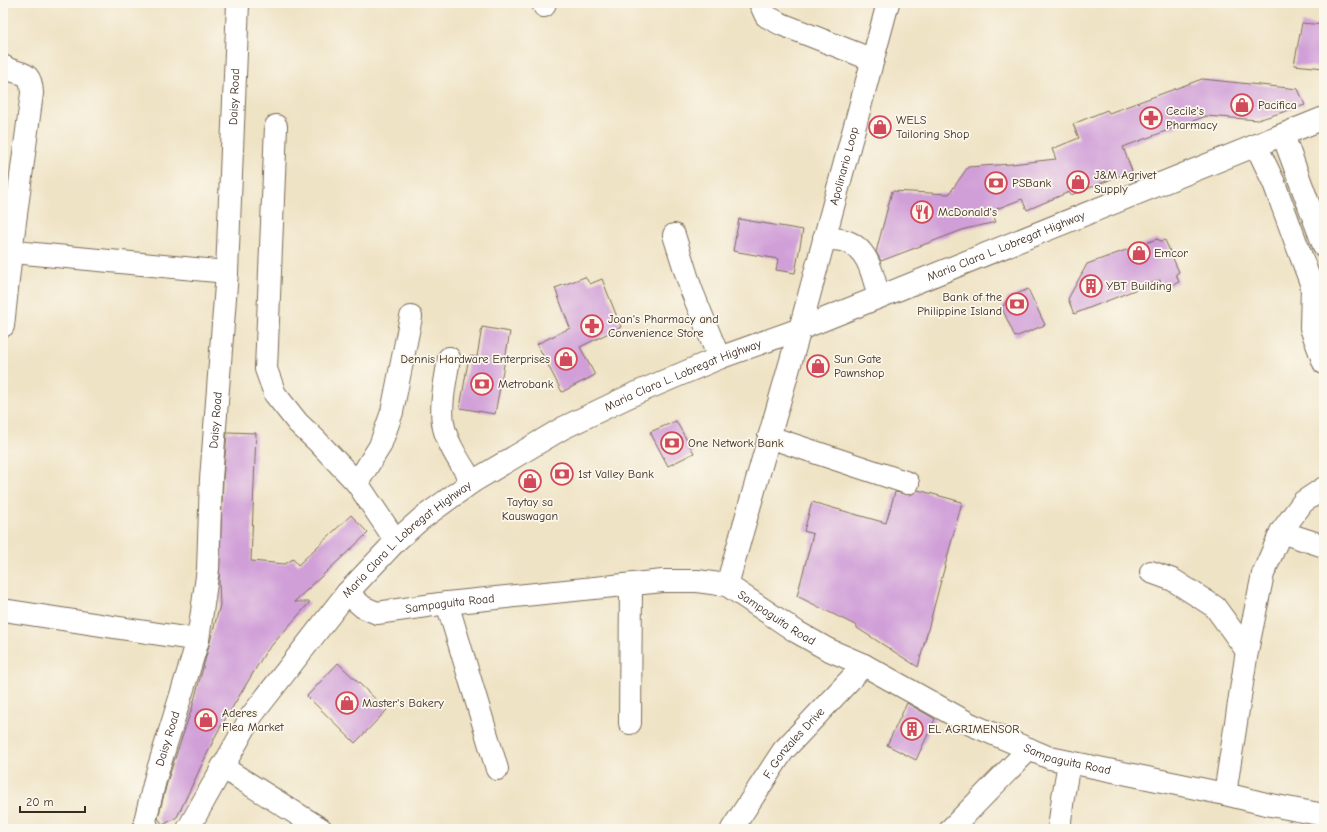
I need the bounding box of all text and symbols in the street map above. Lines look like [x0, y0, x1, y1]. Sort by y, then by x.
street label: Daisy Road [226, 68, 242, 125]
shop icon: Pacifica [1229, 92, 1255, 118]
place label: Pacifica [1258, 98, 1297, 112]
place label: Cecile's Pharmacy [1166, 104, 1218, 132]
pharmacy icon: Cecile's Pharmacy [1138, 105, 1164, 131]
place label: WELS Tailoring Shop [896, 113, 969, 141]
shop icon: WELS Tailoring Shop [867, 114, 893, 140]
street label: Apolinario Loop [827, 125, 861, 207]
place label: J&M Agrivet Supply [1094, 168, 1157, 196]
shop icon: J&M Agrivet Supply [1065, 169, 1091, 195]
bank icon: PSBank [983, 170, 1009, 196]
place label: PSBank [1012, 176, 1052, 190]
restaurant icon: McDonald's [909, 199, 935, 225]
place label: McDonald's [938, 205, 997, 219]
street label: Maria Clara L. Lobregat Highway [925, 208, 1087, 284]
shop icon: Emcor [1126, 240, 1152, 266]
place label: Emcor [1154, 246, 1188, 260]
building icon: YBT Building [1078, 273, 1104, 299]
place label: YBT Building [1106, 279, 1172, 293]
place label: Bank of the Philippine Island [917, 290, 1002, 318]
bank icon: Bank of the Philippine Island [1004, 291, 1030, 317]
place label: Joan's Pharmacy and Convenience Store [608, 312, 719, 340]
pharmacy icon: Joan's Pharmacy and Convenience Store [579, 313, 605, 339]
street label: Maria Clara L. Lobregat Highway [602, 336, 764, 414]
shop icon: Dennis Hardware Enterprises [553, 346, 579, 372]
place label: Dennis Hardware Enterprises [401, 352, 550, 366]
place label: Sun Gate Pawnshop [834, 352, 884, 380]
shop icon: Sun Gate Pawnshop [805, 353, 831, 379]
bank icon: Metrobank [469, 371, 495, 397]
place label: Metrobank [498, 377, 554, 391]
street label: Daisy Road [206, 391, 225, 449]
bank icon: One Network Bank [659, 430, 685, 456]
place label: One Network Bank [688, 436, 784, 450]
bank icon: 1st Valley Bank [549, 461, 575, 487]
place label: 1st Valley Bank [578, 467, 654, 481]
shop icon: Taytay sa Kauswagan [517, 468, 543, 494]
street label: Maria Clara L. Lobregat Highway [339, 478, 474, 601]
place label: Taytay sa Kauswagan [502, 495, 558, 523]
street label: Sampaguita Road [735, 587, 818, 648]
street label: Sampaguita Road [404, 591, 495, 616]
shop icon: Master's Bakery [334, 690, 360, 716]
place label: Master's Bakery [362, 696, 444, 710]
street label: F. Gonzales Drive [760, 705, 827, 781]
place label: Aderes Flea Market [222, 706, 284, 734]
shop icon: Aderes Flea Market [193, 707, 219, 733]
street label: Daisy Road [152, 709, 183, 768]
building icon: EL AGRIMENSOR [899, 716, 925, 742]
place label: EL AGRIMENSOR [928, 722, 1019, 736]
street label: Sampaguita Road [1022, 741, 1112, 777]
scale bar [20, 788, 85, 814]
text: 20 m [26, 795, 54, 809]

